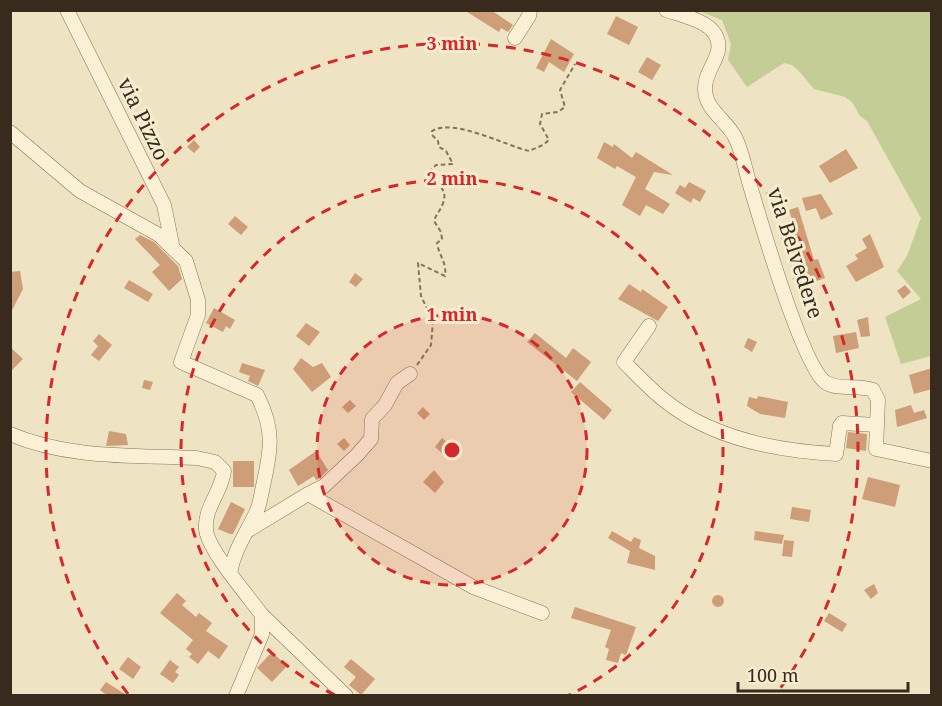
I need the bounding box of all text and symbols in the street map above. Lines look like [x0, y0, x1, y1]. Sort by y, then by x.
text: 3 min [427, 31, 477, 55]
street label: via Pizzo [112, 72, 176, 165]
text: 2 min [427, 166, 477, 190]
street label: via Belvedere [762, 184, 830, 322]
text: 1 min [427, 302, 477, 326]
centre of rings [442, 440, 462, 460]
scale bar [738, 655, 908, 693]
text: 100 m [747, 663, 799, 687]

